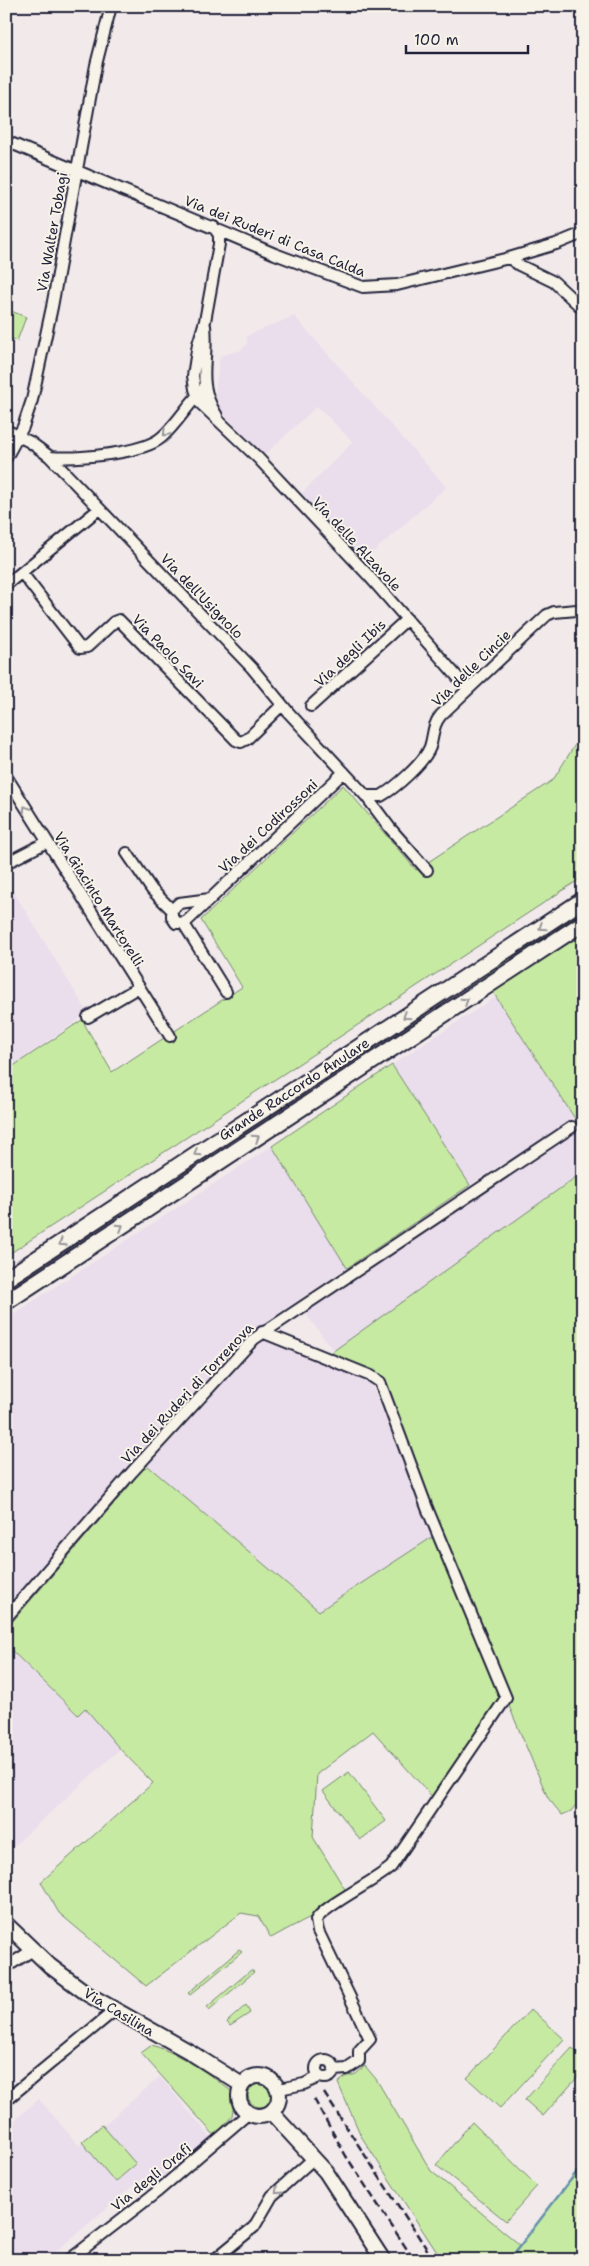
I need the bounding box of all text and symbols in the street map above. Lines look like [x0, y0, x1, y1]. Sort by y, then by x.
scale bar [406, 22, 529, 54]
text: 100 m [414, 30, 459, 50]
street label: Via Walter Tobagi [33, 171, 71, 293]
street label: Via dei Ruderi di Casa Calda [182, 191, 369, 281]
one-way arrow [163, 427, 172, 436]
street label: Via delle Alzavole [309, 493, 405, 595]
street label: Via dell'Usignolo [157, 549, 247, 643]
street label: Via Paolo Savi [128, 610, 208, 692]
street label: Via degli Ibis [311, 615, 389, 691]
street label: Via delle Cincie [428, 626, 514, 710]
street label: Via dei Codirossoni [214, 775, 322, 877]
one-way arrow [23, 805, 33, 814]
street label: Via Giacinto Martorelli [50, 828, 148, 970]
one-way arrow [538, 920, 547, 930]
one-way arrow [459, 997, 468, 1007]
one-way arrow [402, 1010, 412, 1019]
street label: Grande Raccordo Anulare [215, 1033, 373, 1144]
one-way arrow [250, 1135, 260, 1144]
one-way arrow [194, 1147, 203, 1157]
one-way arrow [114, 1224, 124, 1233]
one-way arrow [58, 1236, 67, 1246]
street label: Via dei Ruderi di Torrenova [117, 1319, 257, 1467]
street label: Via Casilina [80, 1984, 158, 2040]
street label: Via degli Orafi [107, 2139, 195, 2215]
one-way arrow [274, 2185, 283, 2194]

